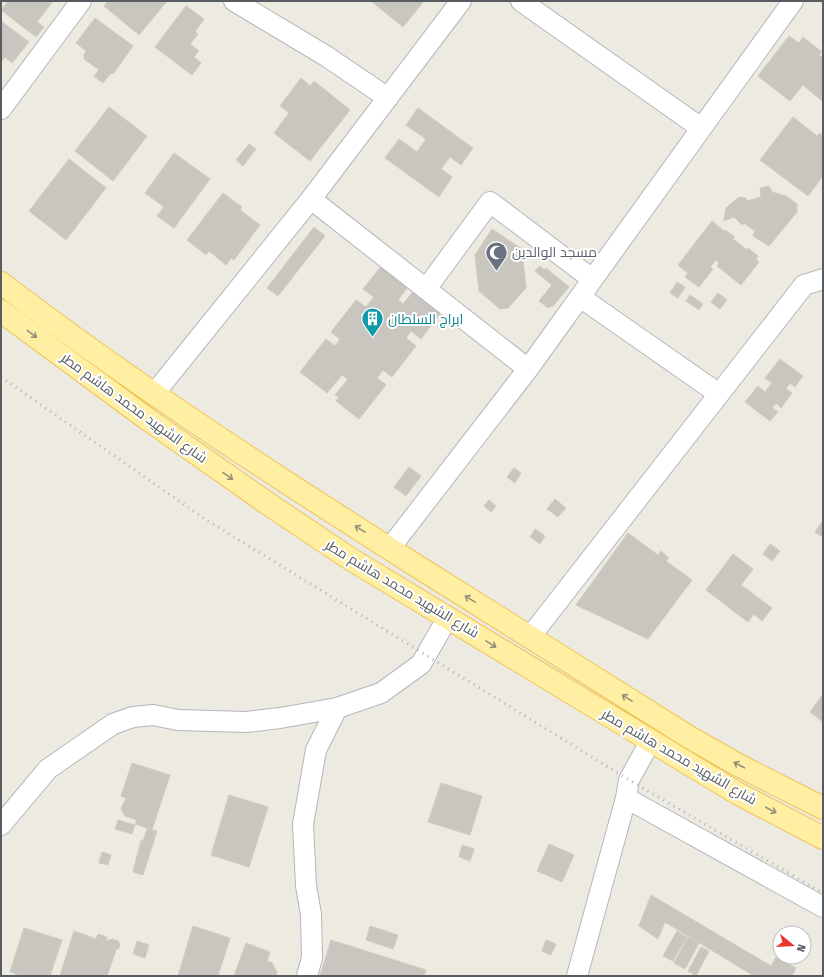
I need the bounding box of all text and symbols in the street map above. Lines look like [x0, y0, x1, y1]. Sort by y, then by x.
mosque icon: مسجد الوالدين [483, 239, 509, 272]
place label: مسجد الوالدين [512, 244, 597, 261]
building icon: ابراج السلطان [360, 306, 386, 339]
place label: ابراج السلطان [388, 311, 463, 328]
one-way arrow [27, 330, 38, 338]
street label: شارع الشهيد محمد هاشم مطر [56, 349, 210, 468]
one-way arrow [223, 472, 234, 480]
one-way arrow [354, 525, 366, 533]
street label: شارع الشهيد محمد هاشم مطر [321, 536, 482, 643]
one-way arrow [465, 595, 476, 603]
one-way arrow [485, 640, 497, 648]
one-way arrow [622, 694, 633, 702]
street label: شارع الشهيد محمد هاشم مطر [597, 705, 760, 809]
one-way arrow [733, 760, 745, 768]
one-way arrow [765, 807, 777, 815]
north arrow [772, 925, 812, 965]
text: N [794, 942, 808, 953]

